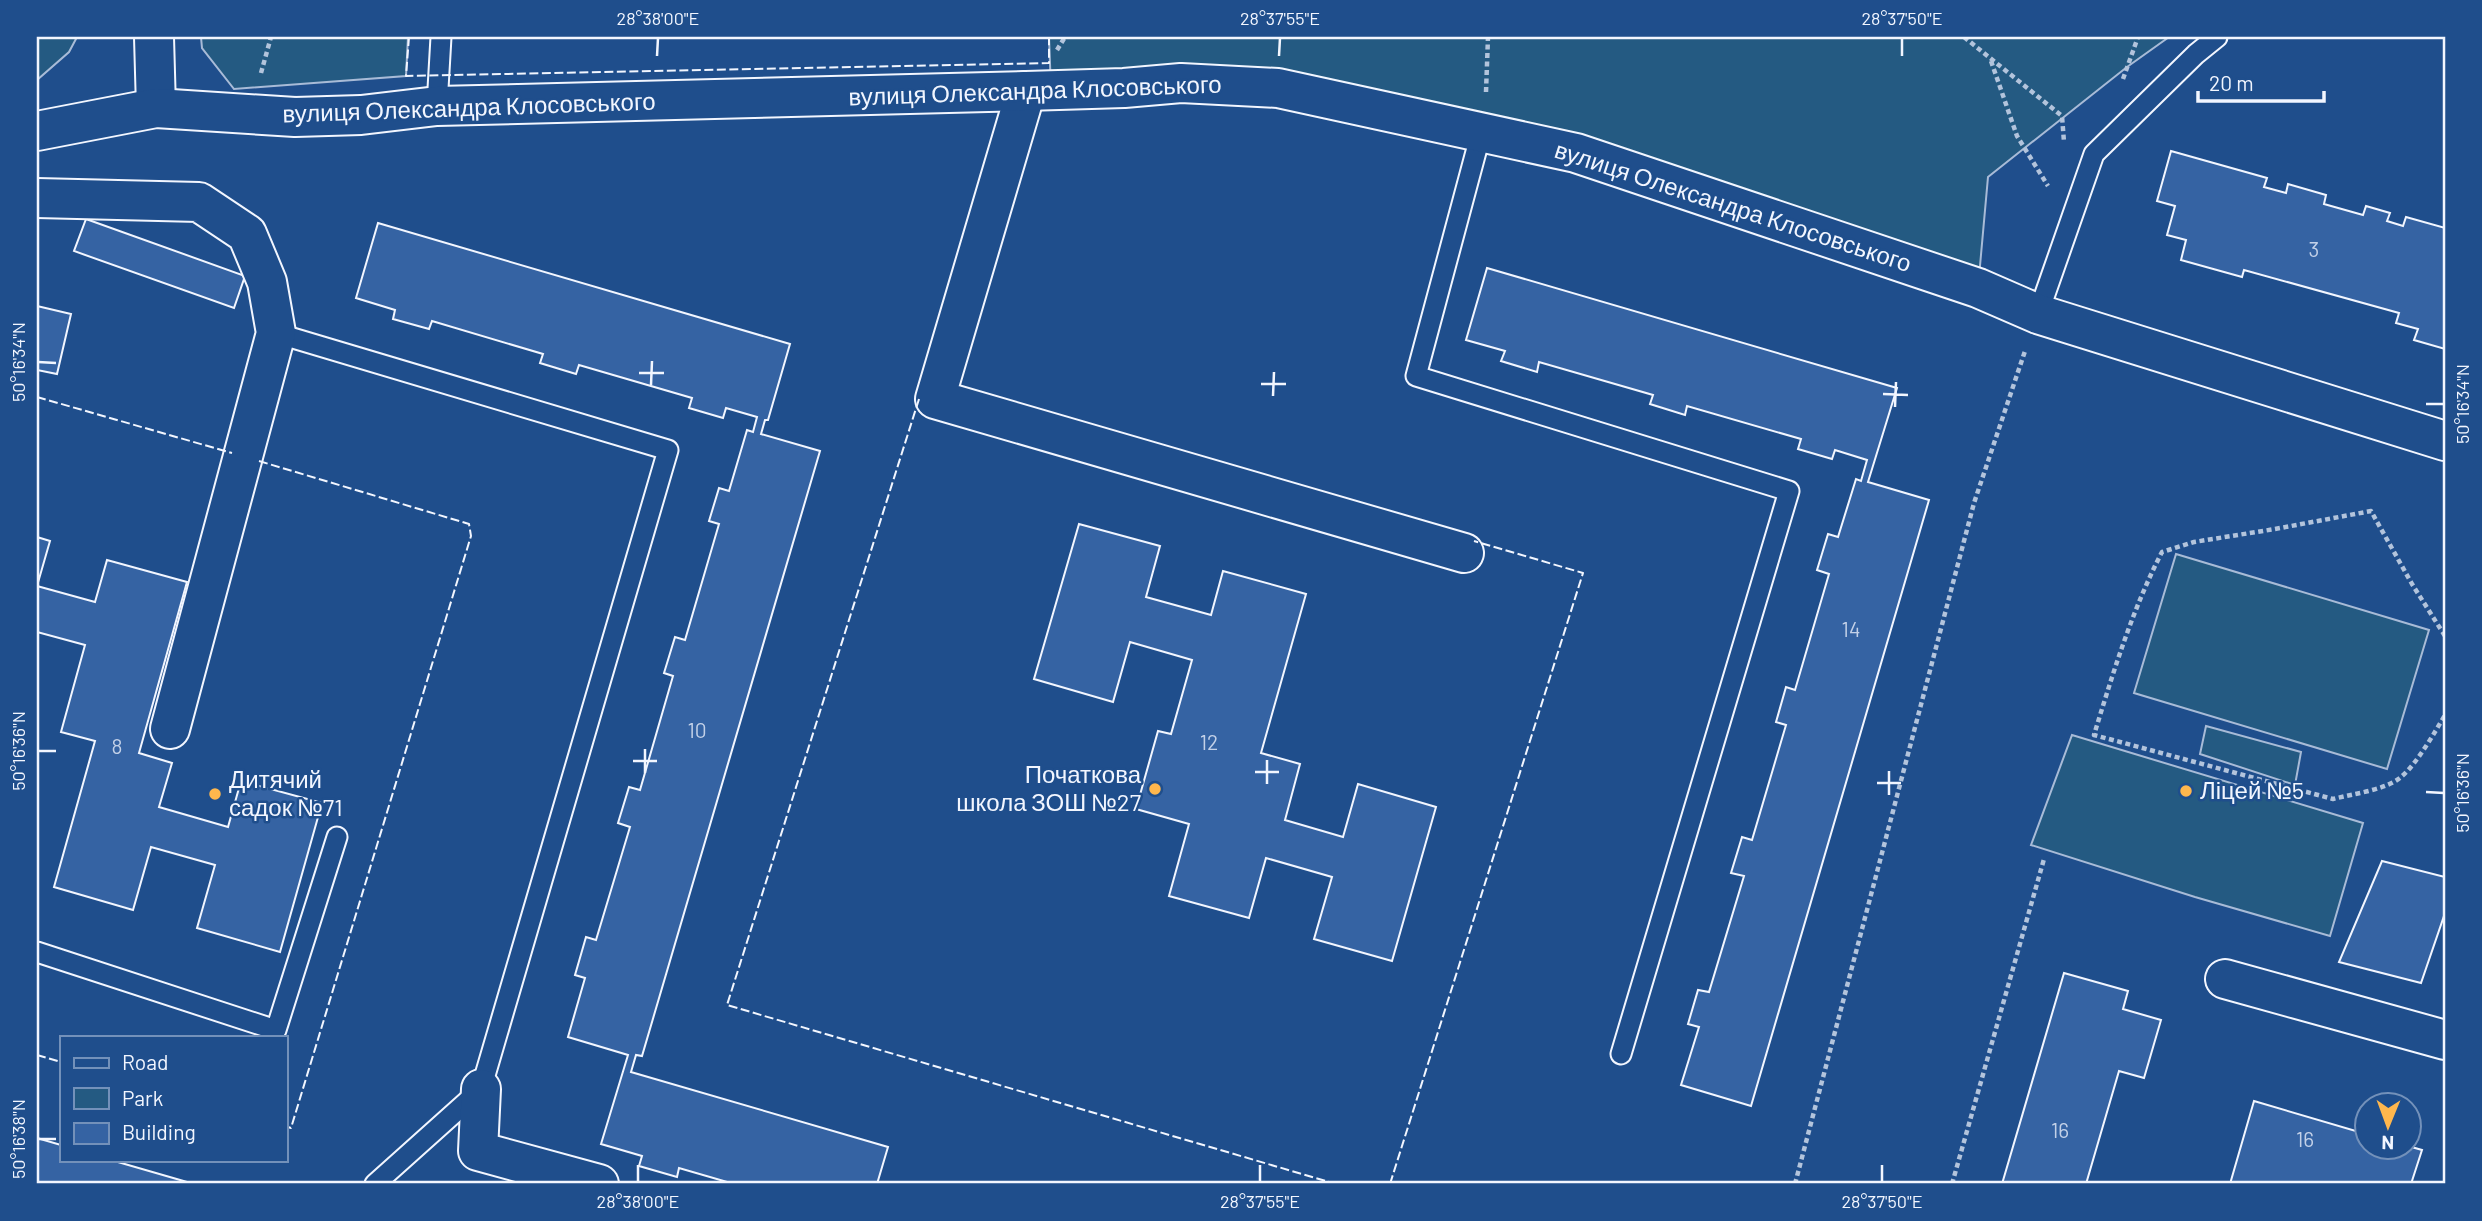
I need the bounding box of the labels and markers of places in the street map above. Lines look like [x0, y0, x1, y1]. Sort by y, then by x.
place label: Початкова школа ЗОШ №27 [956, 759, 1142, 816]
place label: Дитячий садок №71 [229, 764, 343, 821]
place label: Ліцей №5 [2200, 775, 2304, 804]
marker: Початкова школа ЗОШ №27 [1147, 781, 1163, 797]
marker: Ліцей №5 [2178, 783, 2194, 799]
marker: Дитячий садок №71 [207, 786, 223, 802]

